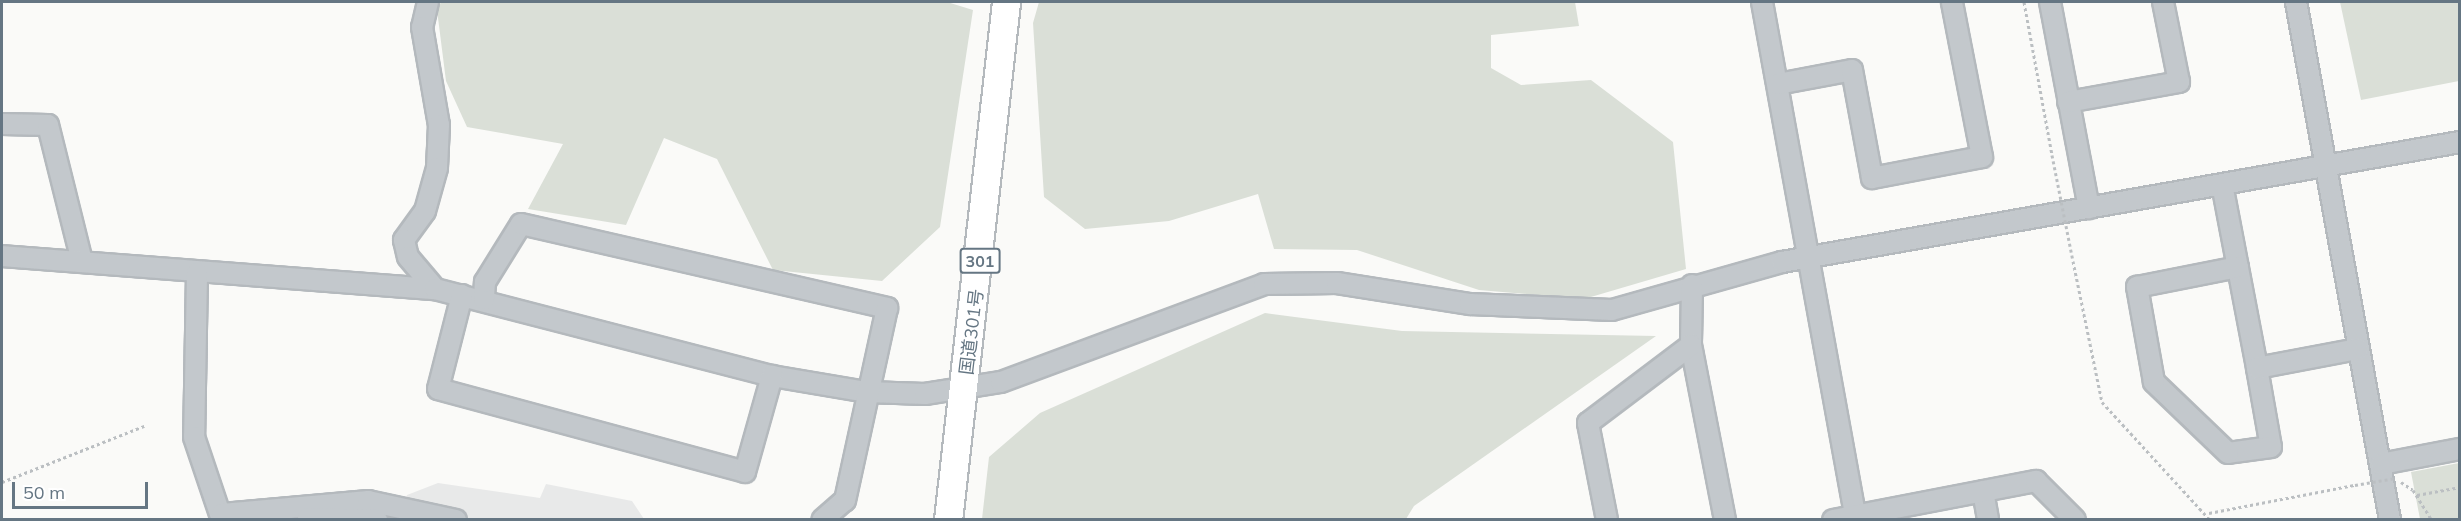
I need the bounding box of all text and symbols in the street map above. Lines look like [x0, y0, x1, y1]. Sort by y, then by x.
road number: 301 [959, 248, 1001, 274]
street label: 国道301号 [956, 288, 988, 376]
scale bar [15, 470, 152, 508]
text: 50 m [23, 481, 65, 504]

